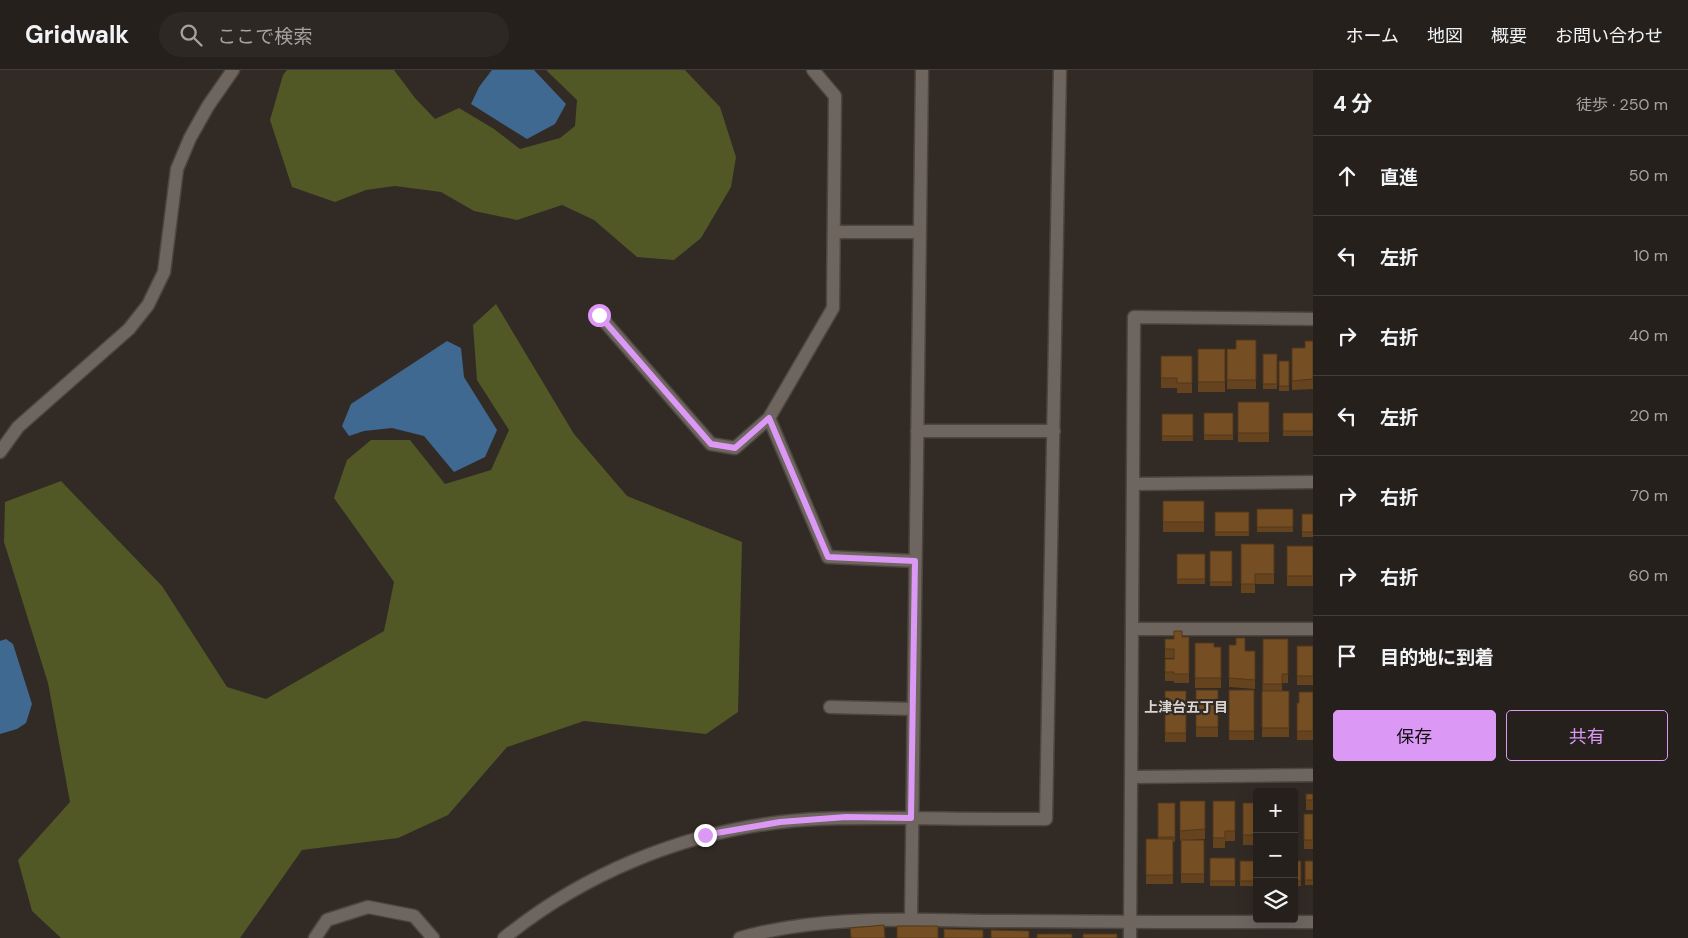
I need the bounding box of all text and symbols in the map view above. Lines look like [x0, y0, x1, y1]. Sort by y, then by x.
search box [159, 12, 509, 57]
text: Gridwalk [25, 19, 129, 50]
icon: search [177, 21, 205, 49]
text: ここで検索 [217, 24, 312, 49]
text: ホーム [1346, 24, 1399, 48]
text: 地図 [1427, 24, 1463, 48]
text: 概要 [1491, 24, 1527, 48]
text: お問い合わせ [1555, 24, 1663, 48]
text: 4 分 [1333, 90, 1373, 118]
text: 徒歩 · 250 m [1576, 94, 1668, 115]
icon: ahead [1333, 162, 1361, 190]
text: 直進 [1380, 165, 1418, 190]
text: 50 m [1629, 165, 1668, 186]
icon: left [1333, 242, 1361, 270]
text: 左折 [1380, 245, 1418, 270]
text: 10 m [1634, 245, 1668, 266]
route start [588, 304, 611, 327]
icon: right [1333, 322, 1361, 350]
text: 右折 [1380, 325, 1418, 350]
text: 40 m [1629, 325, 1668, 346]
icon: left [1333, 402, 1361, 430]
text: 左折 [1380, 405, 1418, 430]
text: 20 m [1629, 405, 1668, 426]
icon: right [1333, 482, 1361, 510]
text: 右折 [1380, 485, 1418, 510]
text: 70 m [1630, 485, 1668, 506]
icon: right [1333, 562, 1361, 590]
text: 右折 [1380, 565, 1418, 590]
text: 60 m [1628, 565, 1668, 586]
icon: arrive [1333, 642, 1361, 670]
text: 目的地に到着 [1380, 645, 1494, 670]
district label: 上津台五丁目 [1144, 698, 1228, 716]
button: 保存 [1333, 710, 1496, 761]
button: 共有 [1506, 710, 1668, 761]
map controls [1253, 788, 1298, 923]
button: + [1253, 788, 1298, 833]
route end [694, 824, 717, 847]
button: − [1253, 833, 1298, 878]
button: layers [1253, 878, 1298, 923]

